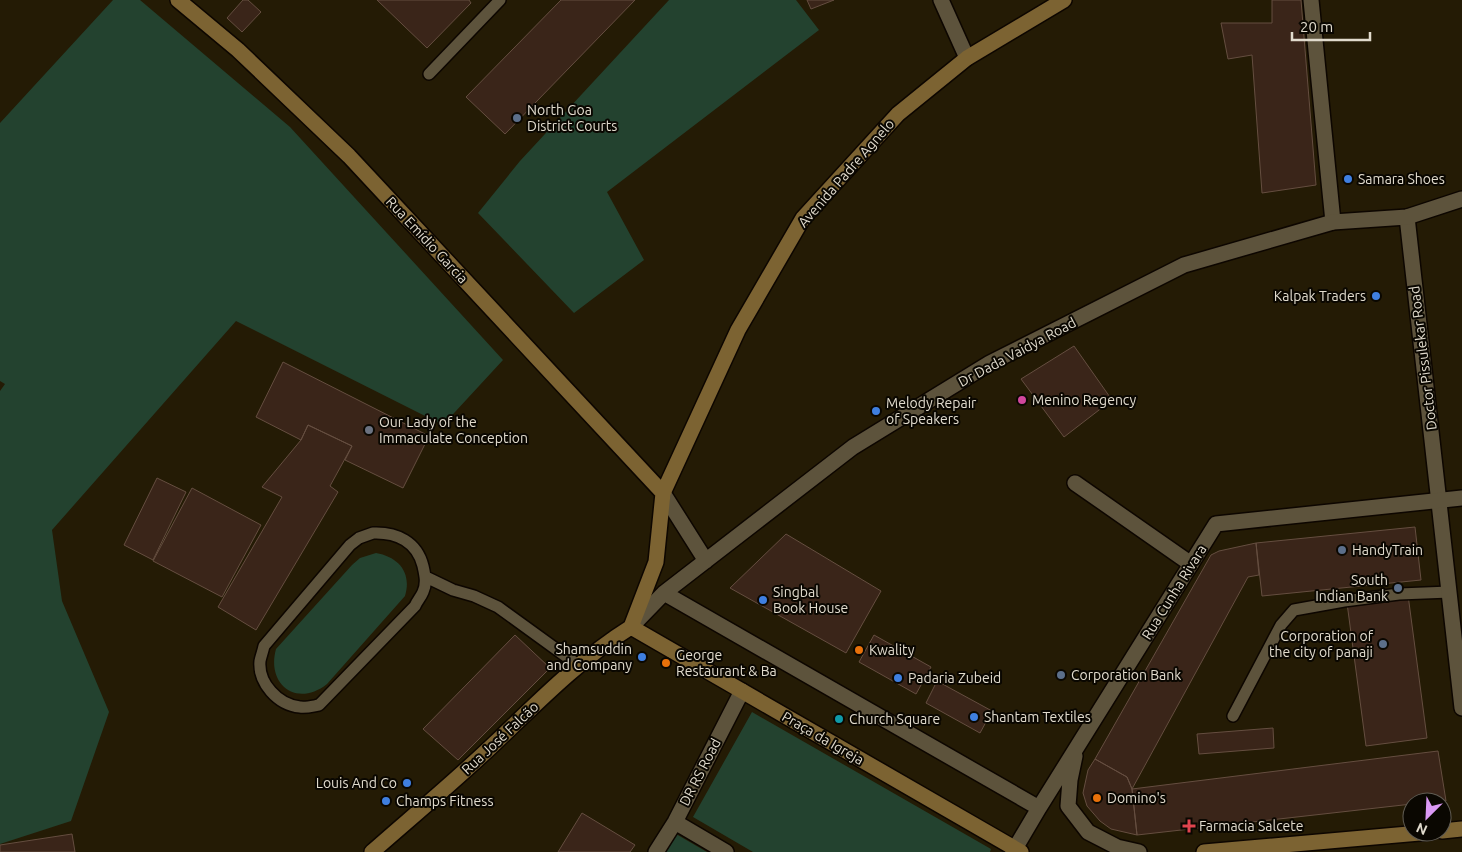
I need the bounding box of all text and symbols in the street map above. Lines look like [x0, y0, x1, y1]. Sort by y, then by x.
scale bar [1292, 10, 1370, 42]
text: 20 m [1300, 18, 1333, 35]
place label: North Goa District Courts [527, 102, 617, 134]
marker: North Goa District Courts [511, 112, 523, 124]
street label: Avenida Padre Agnelo [795, 116, 897, 230]
place label: Samara Shoes [1358, 171, 1445, 187]
marker: Samara Shoes [1342, 173, 1354, 185]
street label: Rua Emídio Garcia [383, 193, 471, 287]
street label: Doctor Pissulekar Road [1406, 285, 1440, 431]
place label: Kalpak Traders [1274, 288, 1366, 304]
marker: Kalpak Traders [1370, 290, 1382, 302]
street label: Dr Dada Vaidya Road [955, 314, 1079, 390]
place label: Menino Regency [1032, 392, 1137, 408]
marker: Menino Regency [1016, 394, 1028, 406]
place label: Melody Repair of Speakers [886, 395, 977, 427]
marker: Melody Repair of Speakers [870, 405, 882, 417]
place label: Our Lady of the Immaculate Conception [379, 414, 528, 446]
marker: Our Lady of the Immaculate Conception [363, 424, 375, 436]
street label: Rua Cunha Rivara [1138, 542, 1210, 642]
place label: HandyTrain [1352, 542, 1423, 558]
marker: HandyTrain [1336, 544, 1348, 556]
place label: South Indian Bank [1315, 572, 1388, 604]
marker: South Indian Bank [1392, 582, 1404, 594]
place label: Singbal Book House [773, 584, 848, 616]
marker: Singbal Book House [757, 594, 769, 606]
place label: Corporation of the city of panaji [1269, 628, 1374, 660]
marker: Corporation of the city of panaji [1377, 638, 1389, 650]
place label: Shamsuddin and Company [547, 641, 632, 673]
place label: Kwality [869, 642, 915, 658]
marker: Kwality [853, 644, 865, 656]
place label: George Restaurant & Ba [676, 647, 777, 679]
marker: Shamsuddin and Company [636, 651, 648, 663]
marker: George Restaurant & Ba [660, 657, 672, 669]
place label: Corporation Bank [1071, 667, 1181, 683]
marker: Corporation Bank [1055, 669, 1067, 681]
place label: Padaria Zubeid [908, 670, 1001, 686]
marker: Padaria Zubeid [892, 672, 904, 684]
street label: Rua José Falcão [458, 698, 542, 778]
street label: Praça da Igreja [779, 708, 867, 768]
place label: Shantam Textiles [984, 709, 1091, 725]
place label: Church Square [849, 711, 940, 727]
marker: Shantam Textiles [968, 711, 980, 723]
marker: Church Square [833, 713, 845, 725]
street label: DR RS Road [676, 736, 724, 808]
place label: Louis And Co [316, 775, 397, 791]
marker: Louis And Co [401, 777, 413, 789]
place label: Domino's [1107, 790, 1166, 806]
marker: Domino's [1091, 792, 1103, 804]
north arrow [1402, 792, 1452, 842]
place label: Champs Fitness [396, 793, 493, 809]
marker: Champs Fitness [380, 795, 392, 807]
place label: Farmacia Salcete [1199, 818, 1304, 834]
text: N [1414, 819, 1430, 838]
marker: Farmacia Salcete [1183, 820, 1195, 832]

